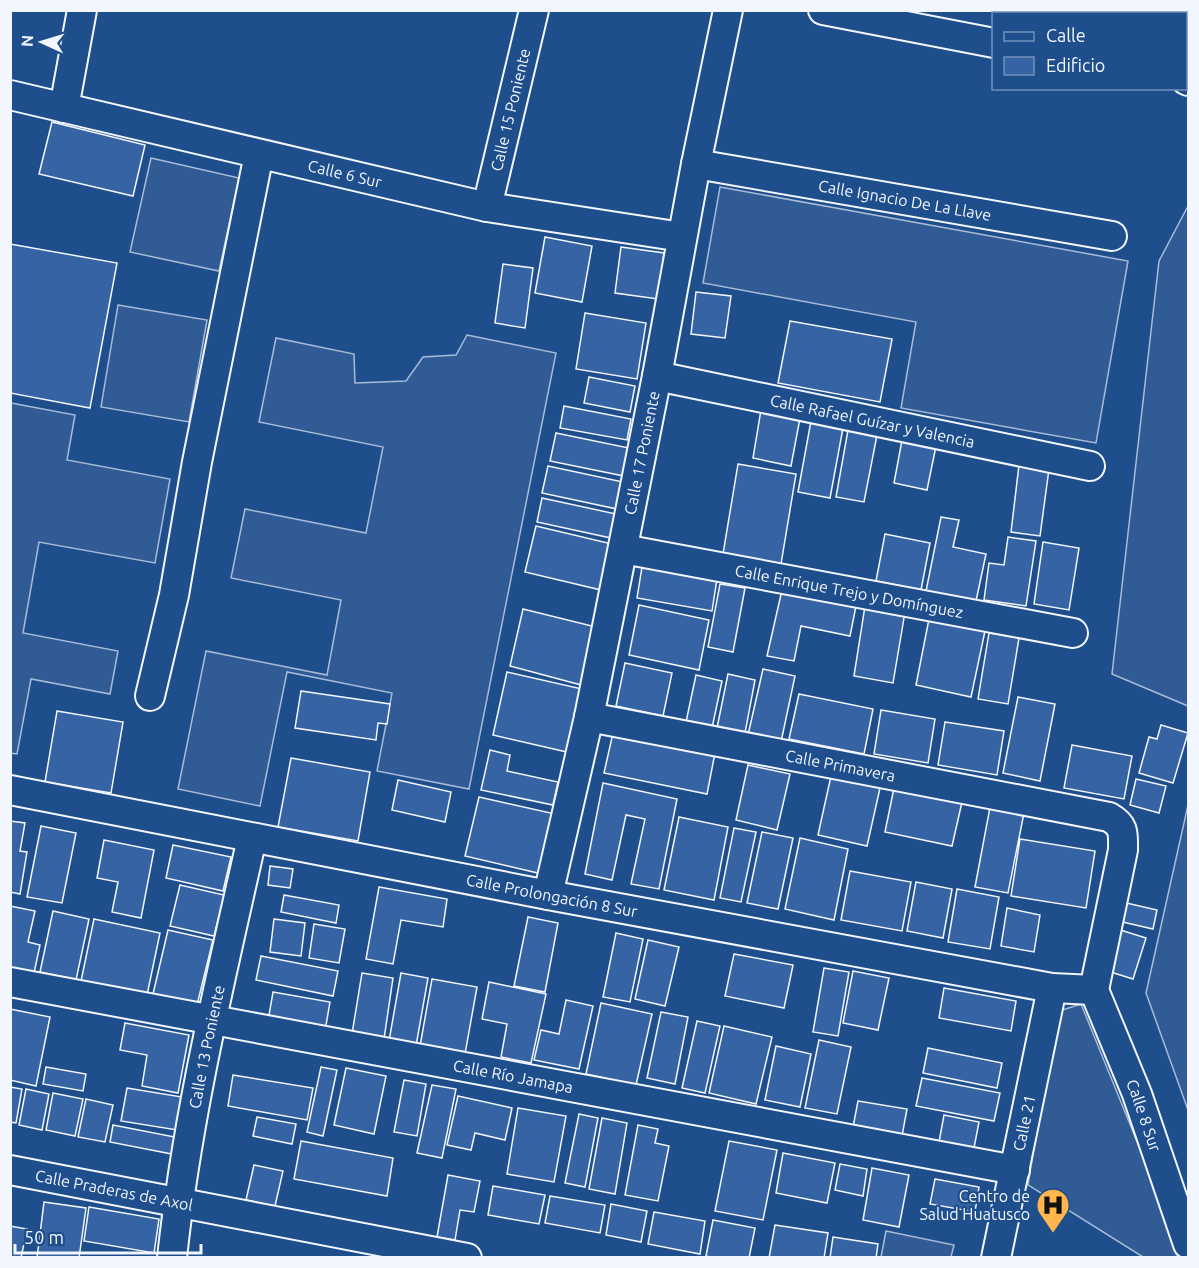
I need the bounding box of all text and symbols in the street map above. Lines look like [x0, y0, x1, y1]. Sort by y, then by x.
north arrow [12, 12, 72, 72]
legend [992, 12, 1187, 90]
text: Calle [1046, 25, 1086, 45]
text: N [18, 34, 36, 48]
street label: Calle 15 Poniente [487, 47, 534, 173]
text: Edificio [1046, 55, 1105, 75]
street label: Calle 6 Sur [306, 156, 384, 191]
street label: Calle Ignacio De La Llave [817, 176, 993, 224]
street label: Calle 17 Poniente [621, 390, 663, 516]
street label: Calle Rafael Guízar y Valencia [769, 391, 976, 451]
street label: Calle Enrique Trejo y Domínguez [734, 561, 965, 621]
street label: Calle Primavera [784, 746, 897, 785]
street label: Calle Prolongación 8 Sur [465, 870, 639, 920]
street label: Calle 13 Poniente [185, 983, 228, 1110]
street label: Calle Río Jamapa [452, 1056, 575, 1096]
street label: Calle 8 Sur [1123, 1077, 1165, 1154]
street label: Calle 21 [1009, 1093, 1039, 1153]
street label: Calle Praderas de Axol [34, 1166, 194, 1214]
place label: Centro de Salud Huatusco [919, 1187, 1030, 1223]
hospital icon: Centro de Salud Huatusco [1035, 1187, 1071, 1234]
scale bar [15, 1217, 201, 1255]
text: 50 m [24, 1227, 64, 1247]

